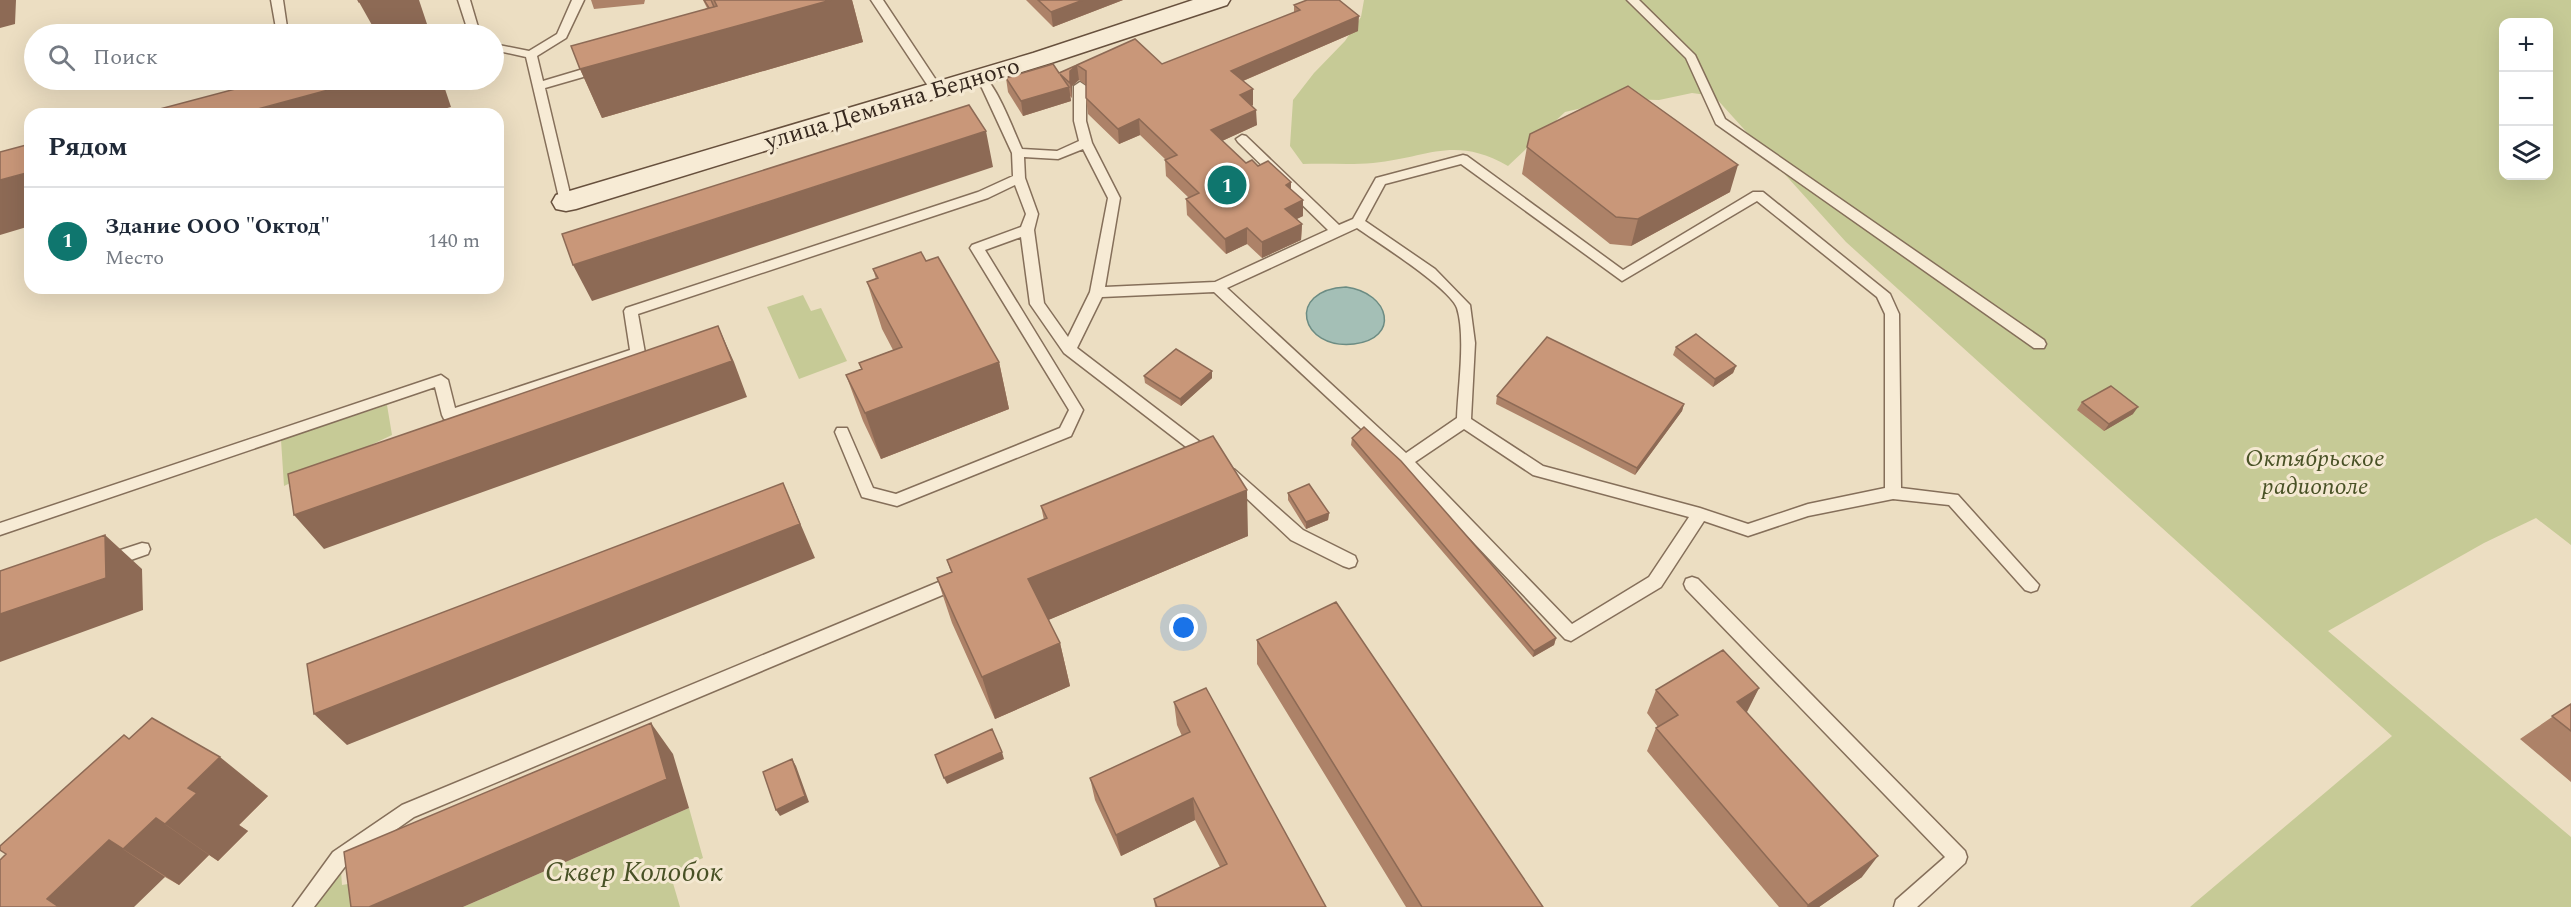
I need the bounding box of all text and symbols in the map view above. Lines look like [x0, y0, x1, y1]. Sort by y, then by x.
map controls [2499, 18, 2553, 180]
button: + [2499, 18, 2553, 72]
search box [24, 24, 504, 90]
icon: search [45, 41, 78, 74]
text: Поиск [93, 41, 158, 74]
street label: улица Демьяна Бедного [759, 48, 1024, 160]
button: − [2499, 72, 2553, 126]
button: layers [2499, 126, 2553, 180]
text: Рядом [48, 127, 128, 167]
pin: 1 [1208, 162, 1246, 207]
text: Здание ООО "Октод" [105, 210, 330, 243]
text: 1 [62, 226, 73, 256]
text: 140 m [428, 226, 480, 256]
text: Место [105, 243, 164, 273]
park label: Октябрьское радиополе [2245, 441, 2385, 505]
your location [1169, 613, 1198, 642]
park label: Сквер Колобок [545, 851, 723, 894]

